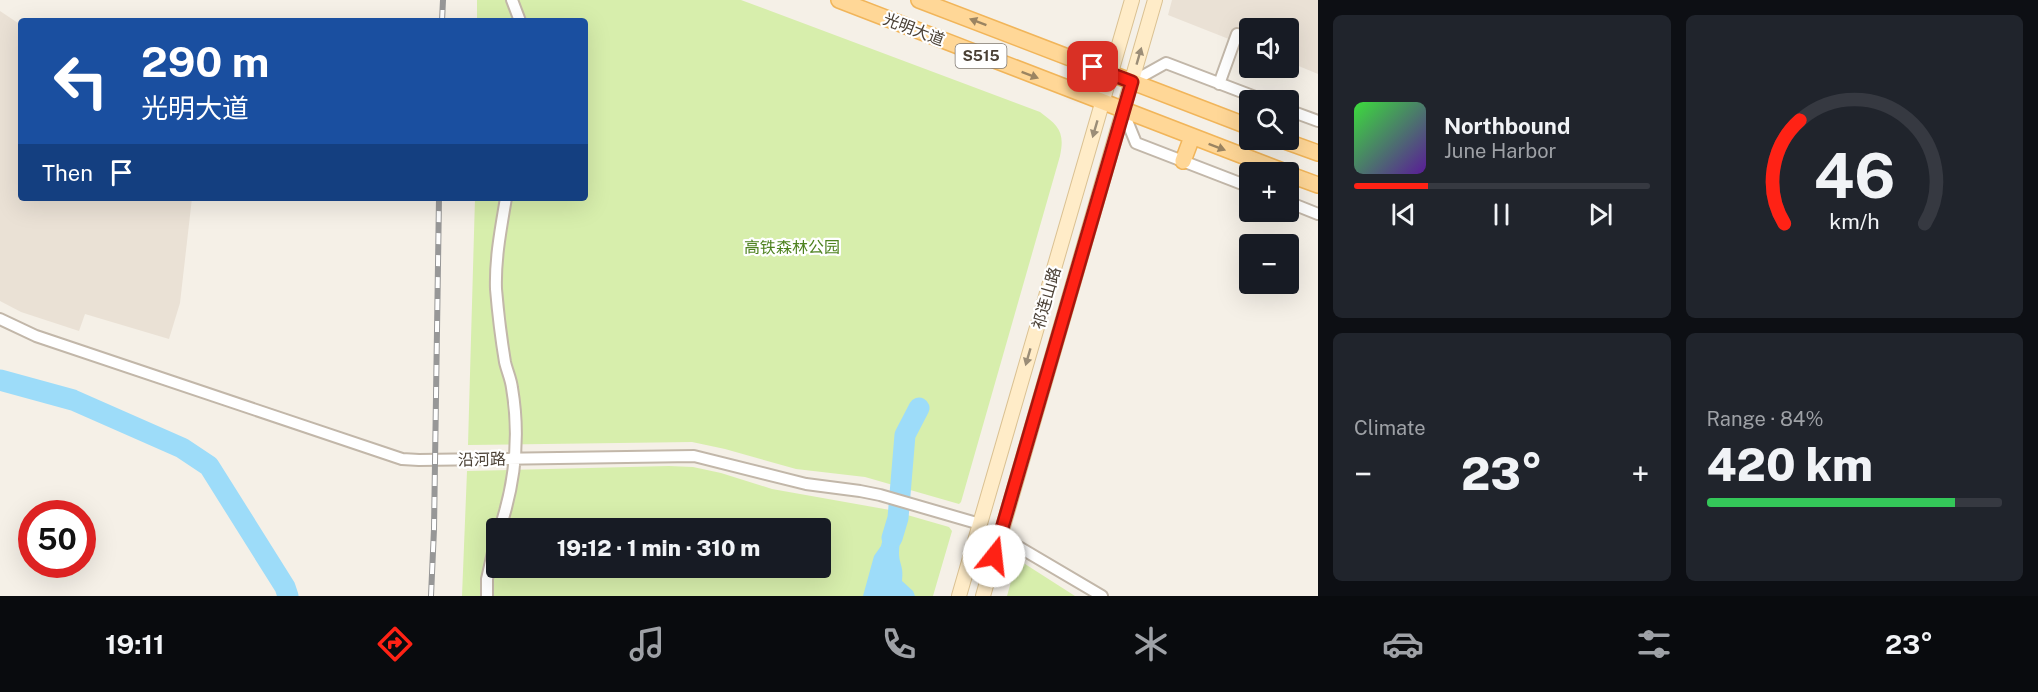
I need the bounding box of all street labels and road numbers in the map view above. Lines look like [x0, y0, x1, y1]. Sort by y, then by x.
street label: 光明大道 [881, 9, 947, 50]
road number: S515 [956, 44, 1006, 68]
street label: 祁连山路 [1029, 265, 1064, 332]
street label: 沿河路 [458, 450, 506, 469]

